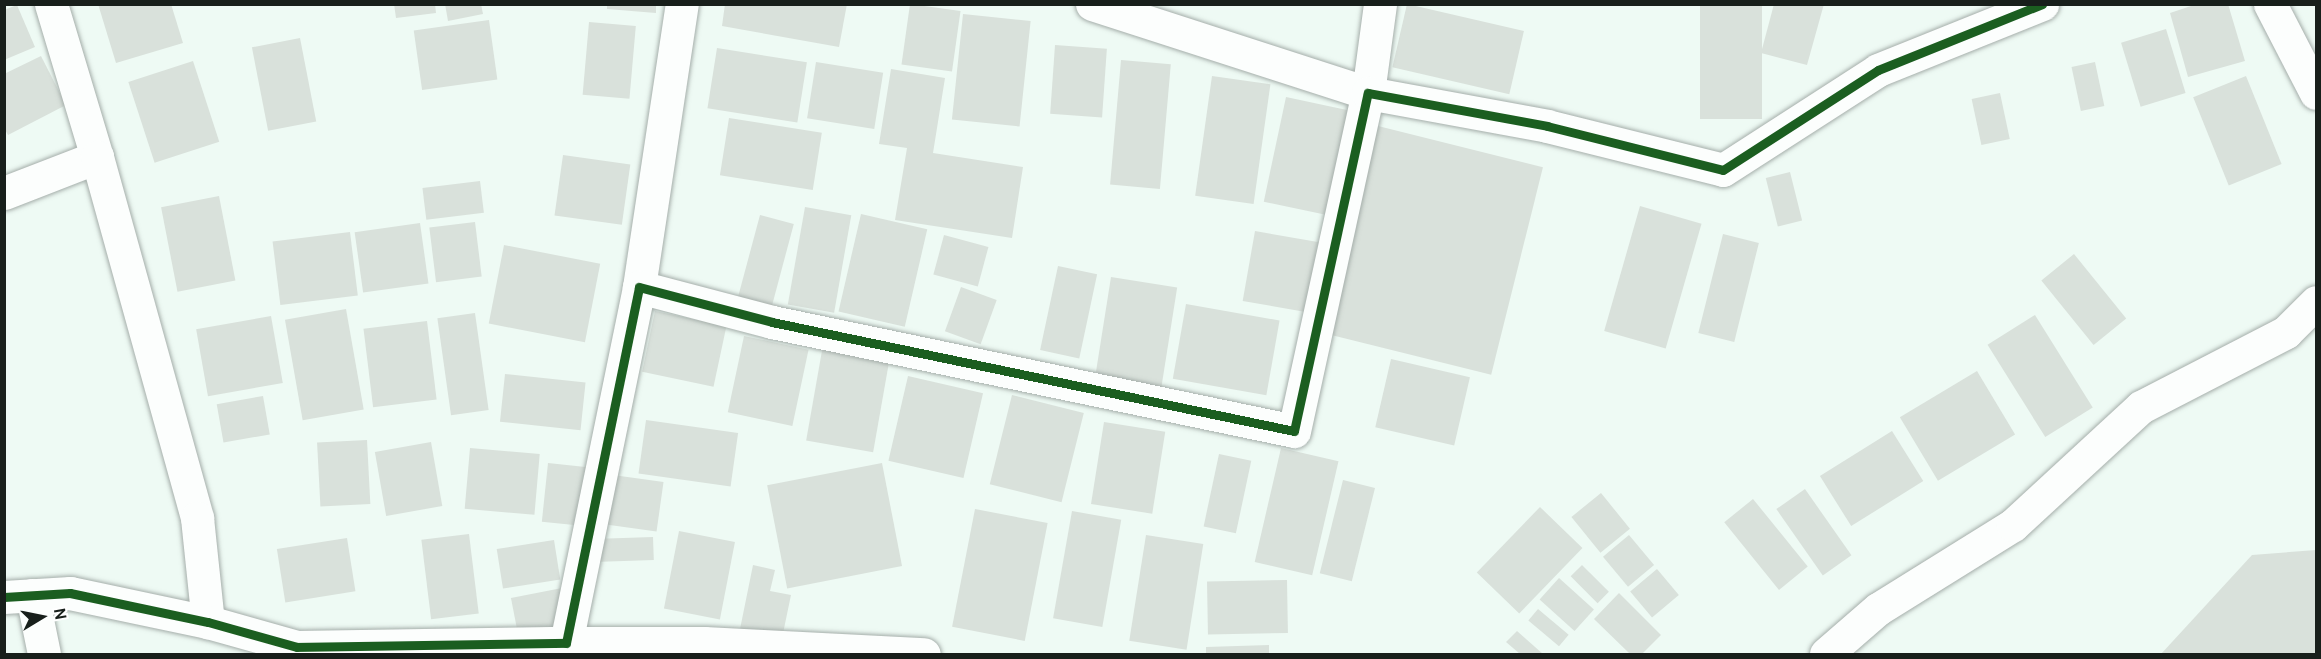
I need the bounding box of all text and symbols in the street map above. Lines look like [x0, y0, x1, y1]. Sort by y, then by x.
north arrow [12, 587, 72, 647]
text: N [50, 607, 71, 621]

